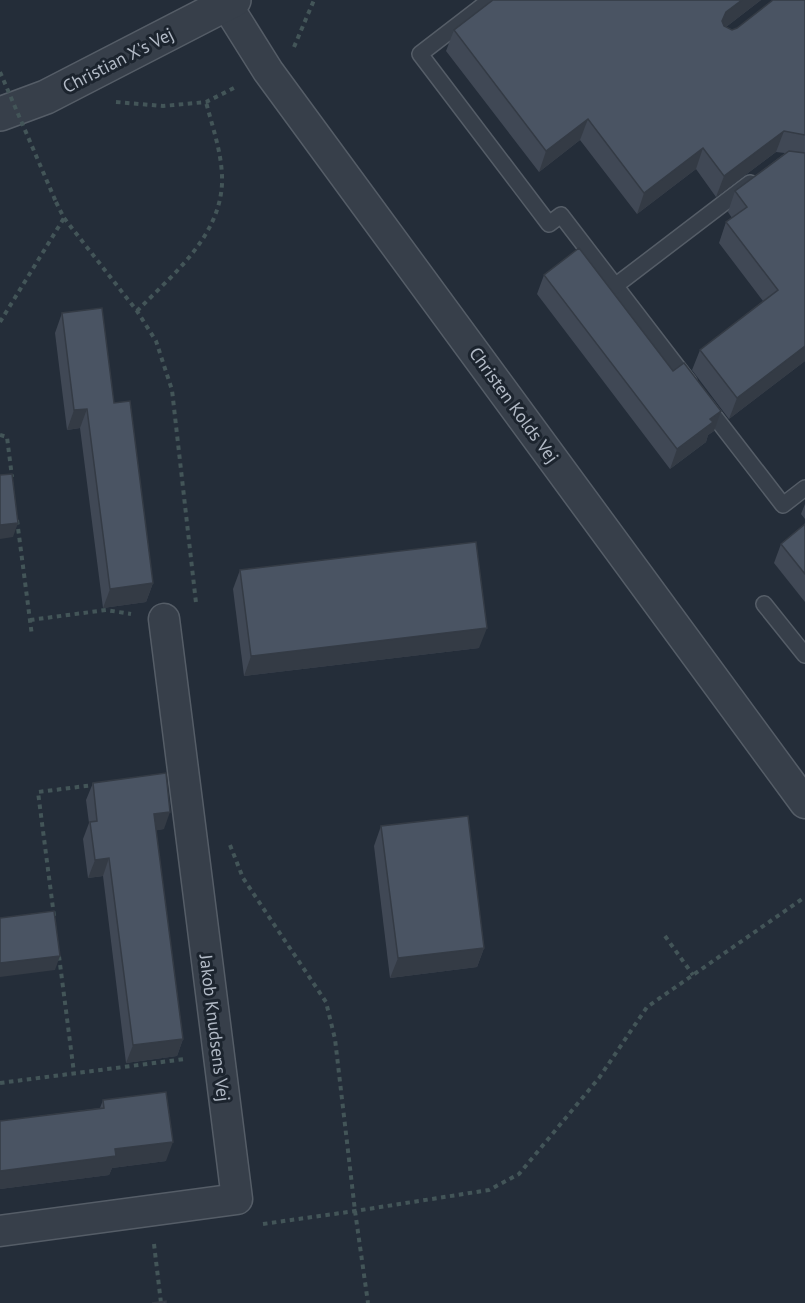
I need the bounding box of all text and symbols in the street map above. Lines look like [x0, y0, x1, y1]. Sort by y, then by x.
street label: Christian X's Vej [59, 22, 177, 98]
street label: Christen Kolds Vej [464, 342, 564, 468]
street label: Jakob Knudsens Vej [194, 952, 235, 1103]

